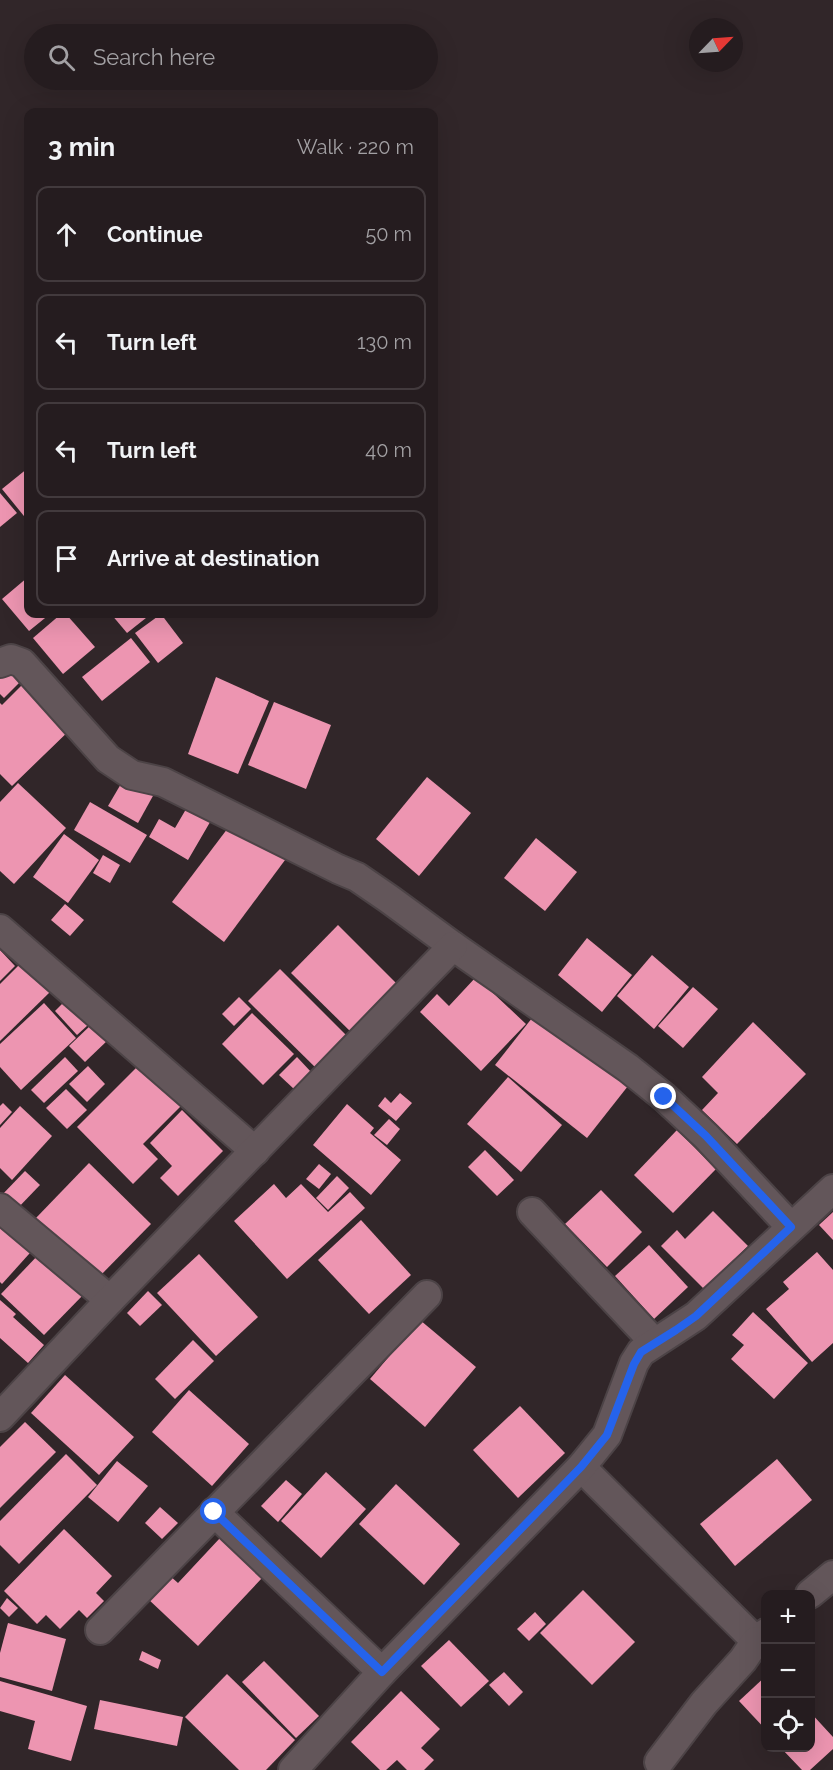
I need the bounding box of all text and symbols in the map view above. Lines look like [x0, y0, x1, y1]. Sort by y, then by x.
north arrow [689, 18, 743, 72]
search box [24, 24, 438, 90]
icon: search [45, 41, 78, 74]
text: Search here [93, 44, 215, 70]
text: 3 min [48, 132, 115, 162]
text: Walk · 220 m [297, 135, 414, 159]
icon: ahead [50, 218, 83, 251]
text: Continue [107, 221, 203, 247]
text: 50 m [365, 222, 412, 246]
icon: left [50, 326, 83, 359]
text: Turn left [107, 329, 197, 355]
text: 130 m [357, 330, 412, 354]
icon: left [50, 434, 83, 467]
text: Turn left [107, 437, 197, 463]
text: 40 m [365, 438, 412, 462]
icon: arrive [50, 542, 83, 575]
text: Arrive at destination [107, 545, 320, 571]
route end [650, 1083, 676, 1109]
route start [200, 1498, 226, 1524]
map controls [761, 1590, 815, 1752]
button: + [761, 1590, 815, 1644]
button: − [761, 1644, 815, 1698]
button: locate [761, 1698, 815, 1752]

